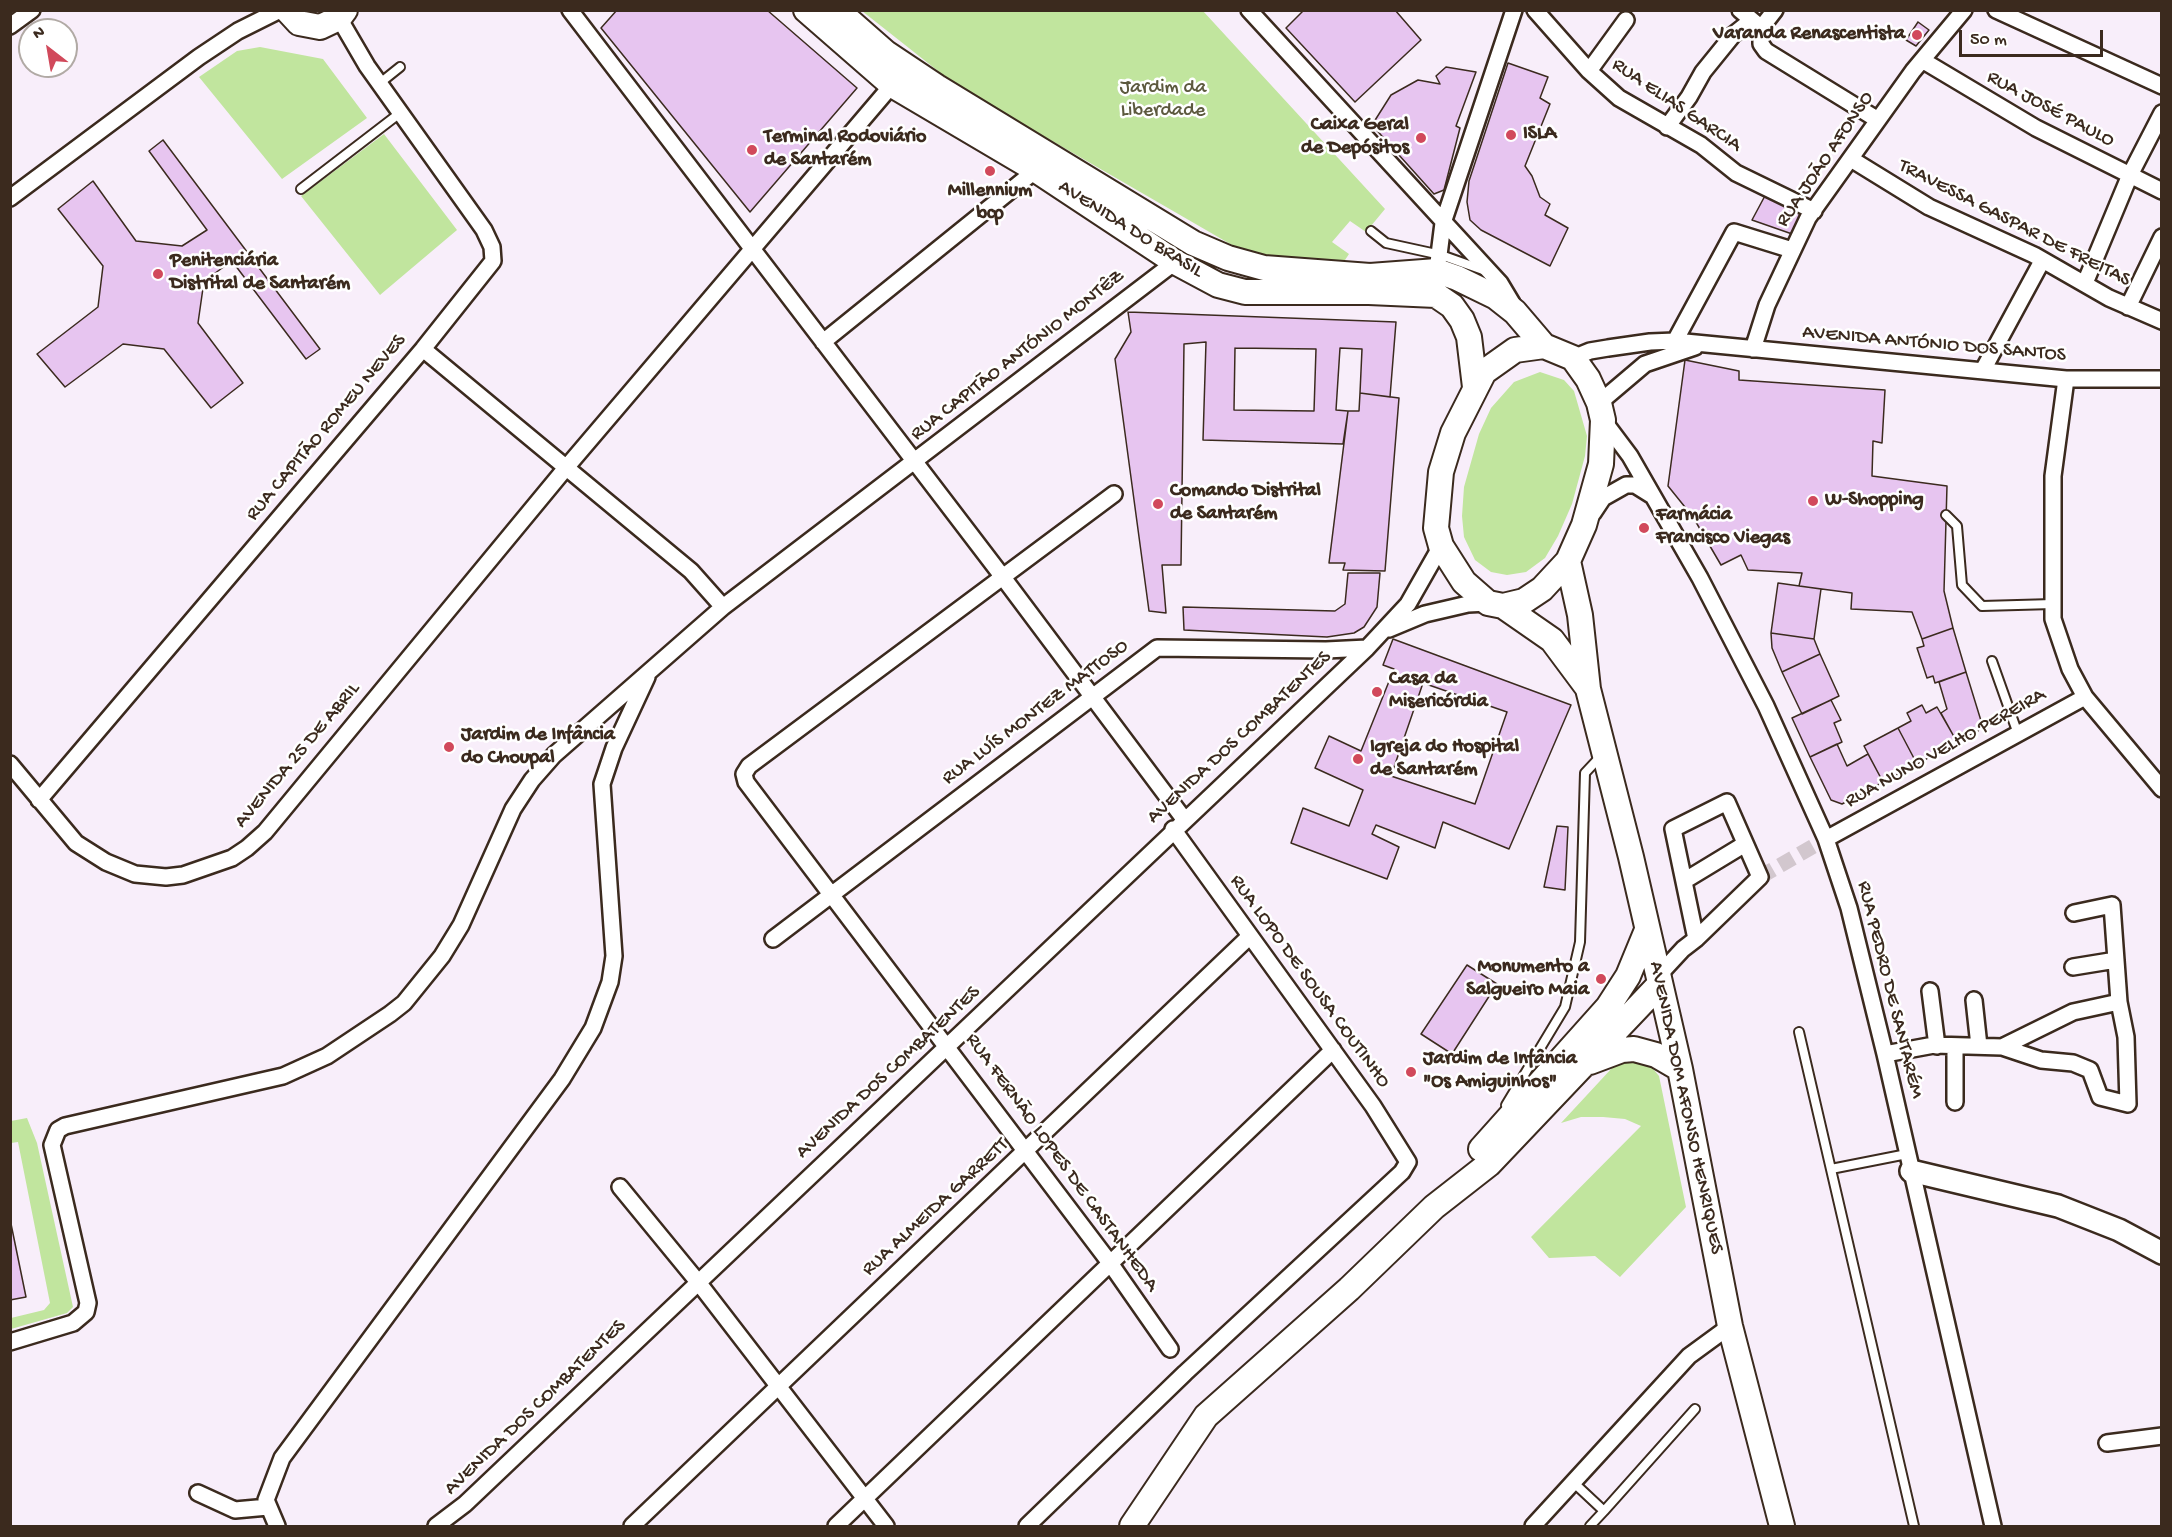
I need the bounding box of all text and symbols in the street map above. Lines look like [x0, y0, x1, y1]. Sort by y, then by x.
north arrow [18, 18, 78, 78]
scale bar [1962, 18, 2106, 56]
text: N [30, 23, 49, 45]
place label: Varanda Renascentista [1713, 23, 1905, 47]
marker: Varanda Renascentista [1910, 28, 1924, 42]
text: 50 m [1970, 30, 2007, 51]
street label: RUA ELIAS GARCIA [1607, 54, 1745, 158]
street label: RUA JOSÉ PAULO [1982, 66, 2118, 154]
park label: Jardim da Liberdade [1120, 77, 1206, 124]
street label: RUA JOÃO AFONSO [1772, 88, 1880, 232]
place label: Caixa Geral de Depósitos [1301, 114, 1409, 161]
place label: ISLA [1523, 123, 1556, 147]
place label: Terminal Rodoviário de Santarém [764, 126, 926, 173]
marker: ISLA [1504, 128, 1518, 142]
marker: Caixa Geral de Depósitos [1414, 131, 1428, 145]
marker: Terminal Rodoviário de Santarém [745, 143, 759, 157]
street label: TRAVESSA GASPAR DE FREITAS [1894, 155, 2134, 293]
marker: Millennium bcp [983, 164, 997, 178]
street label: AVENIDA DO BRASIL [1053, 176, 1207, 284]
place label: Millennium bcp [948, 180, 1032, 227]
place label: Penitenciária Distrital de Santarém [170, 250, 350, 297]
street label: RUA CAPITÃO ANTÓNIO MONTÊZ [906, 265, 1130, 447]
marker: Penitenciária Distrital de Santarém [151, 267, 165, 281]
street label: AVENIDA ANTÓNIO DOS SANTOS [1801, 322, 2067, 368]
street label: RUA CAPITÃO ROMEU NEVES [242, 330, 412, 526]
place label: Comando Distrital de Santarém [1170, 480, 1321, 527]
place label: W-Shopping [1825, 489, 1924, 513]
marker: W-Shopping [1806, 494, 1820, 508]
marker: Comando Distrital de Santarém [1151, 497, 1165, 511]
place label: Farmácia Francisco Viegas [1656, 504, 1790, 551]
marker: Farmácia Francisco Viegas [1637, 521, 1651, 535]
street label: RUA LUÍS MONTEZ MATTOSO [938, 635, 1134, 791]
street label: AVENIDA DOS COMBATENTES [1143, 646, 1337, 830]
place label: Casa da Misericórdia [1389, 668, 1488, 715]
street label: AVENIDA 25 DE ABRIL [230, 678, 366, 834]
street label: RUA NUNO VELHO PEREIRA [1842, 684, 2050, 814]
marker: Casa da Misericórdia [1370, 685, 1384, 699]
place label: Jardim de Infância do Choupal [461, 724, 615, 771]
place label: Igreja do Hospital de Santarém [1370, 736, 1519, 783]
marker: Jardim de Infância do Choupal [442, 740, 456, 754]
marker: Igreja do Hospital de Santarém [1351, 752, 1365, 766]
street label: RUA LOPO DE SOUSA COUTINHO [1223, 871, 1395, 1093]
street label: RUA PEDRO DE SANTARÉM [1850, 879, 1928, 1101]
place label: Monumento a Salgueiro Maia [1466, 956, 1589, 1003]
street label: AVENIDA DOM AFONSO HENRIQUES [1642, 959, 1728, 1257]
marker: Monumento a Salgueiro Maia [1594, 972, 1608, 986]
street label: AVENIDA DOS COMBATENTES [792, 981, 986, 1165]
street label: RUA FERNÃO LOPES DE CASTANHEDA [959, 1029, 1163, 1297]
place label: Jardim de Infância "Os Amiguinhos" [1423, 1048, 1577, 1095]
marker: Jardim de Infância "Os Amiguinhos" [1404, 1065, 1418, 1079]
street label: RUA ALMEIDA GARRETT [858, 1134, 1014, 1282]
street label: AVENIDA DOS COMBATENTES [440, 1315, 632, 1501]

